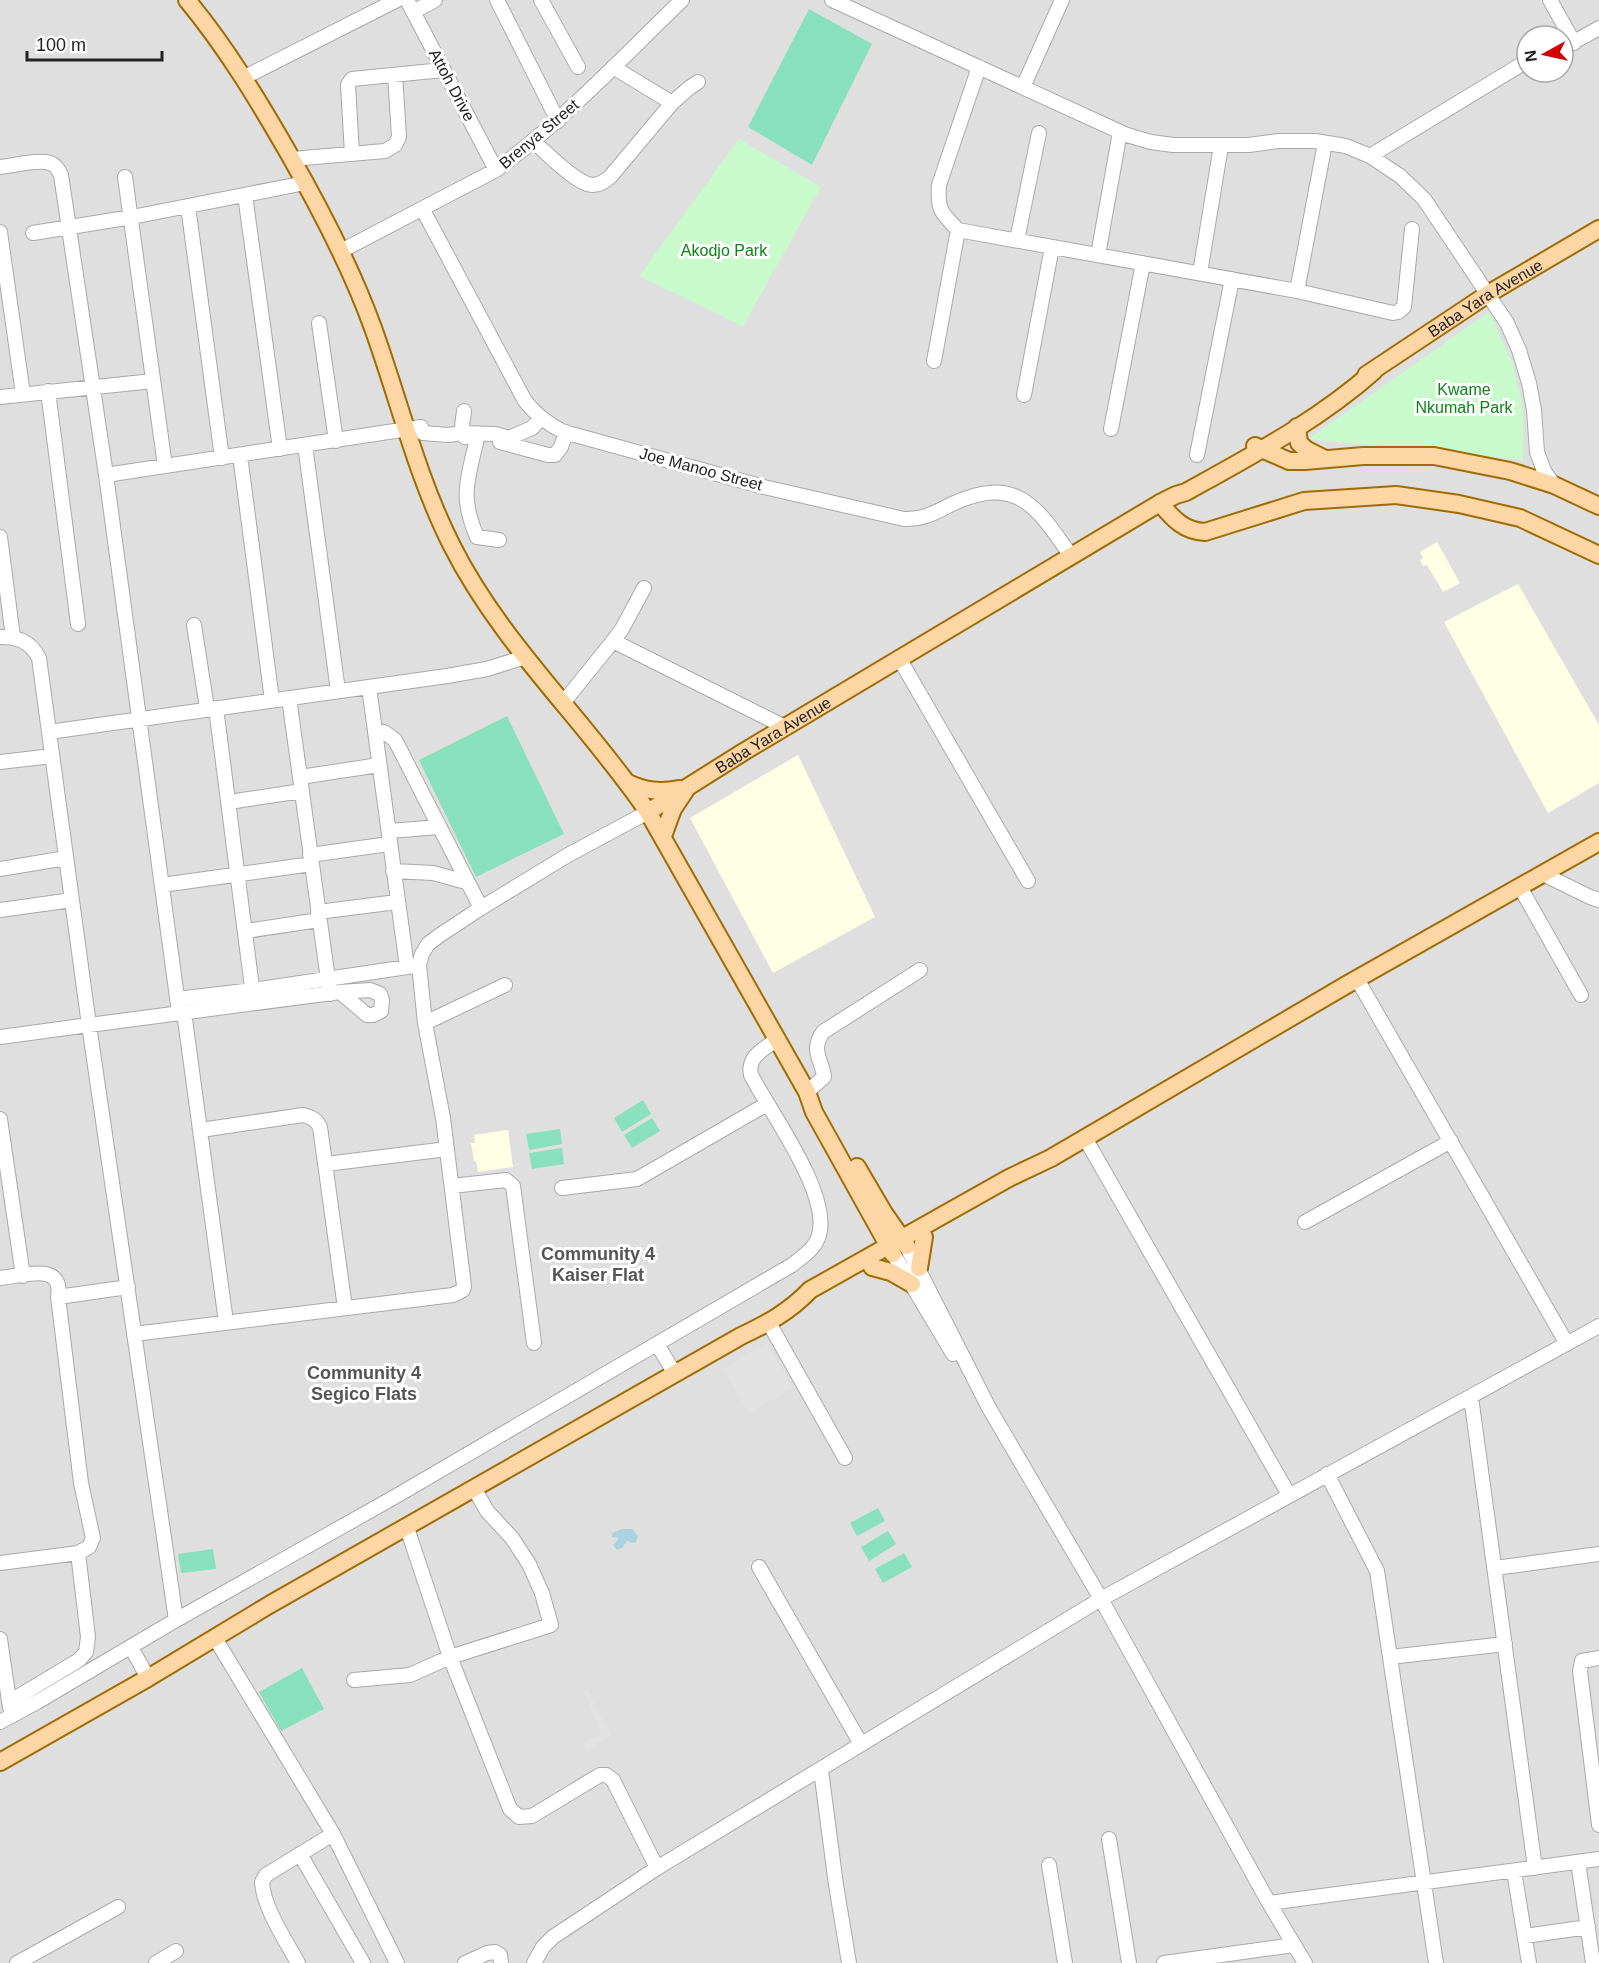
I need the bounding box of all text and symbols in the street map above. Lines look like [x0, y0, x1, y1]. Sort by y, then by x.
scale bar [27, 24, 162, 62]
north arrow [1515, 24, 1575, 84]
text: 100 m [36, 35, 86, 55]
street label: Attoh Drive [426, 46, 478, 124]
text: N [1521, 49, 1540, 63]
street label: Brenya Street [496, 96, 582, 172]
park label: Akodjo Park [681, 242, 768, 259]
street label: Baba Yara Avenue [1425, 256, 1545, 340]
park label: Kwame Nkumah Park [1416, 381, 1513, 416]
street label: Joe Manoo Street [638, 444, 765, 494]
street label: Baba Yara Avenue [712, 693, 834, 776]
district label: Community 4 Kaiser Flat [541, 1244, 655, 1285]
district label: Community 4 Segico Flats [307, 1363, 421, 1404]

